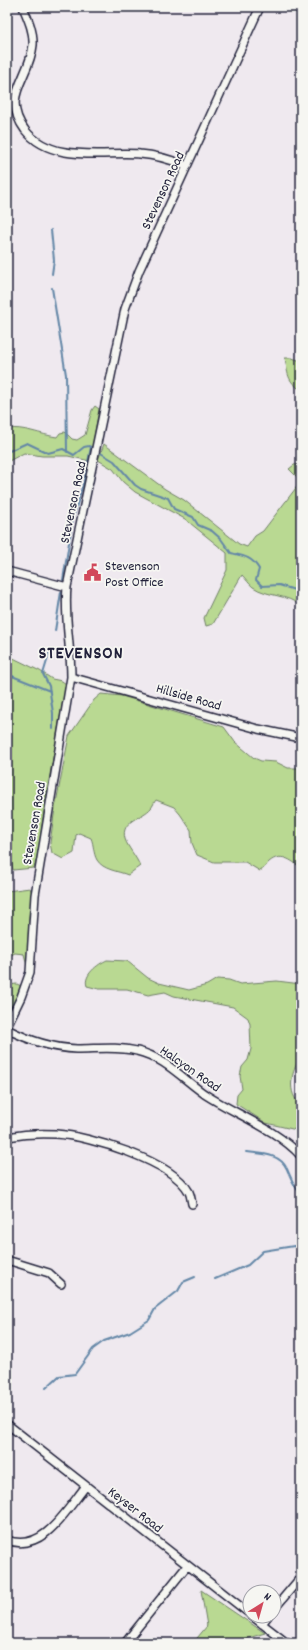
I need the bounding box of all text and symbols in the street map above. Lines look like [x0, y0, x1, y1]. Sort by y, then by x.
street label: Stevenson Road [137, 149, 191, 233]
street label: Stevenson Road [55, 459, 92, 546]
place label: Stevenson Post Office [105, 557, 163, 593]
public building icon: Stevenson Post Office [82, 563, 102, 583]
district label: STEVENSON [38, 642, 124, 667]
street label: Hillside Road [154, 679, 223, 717]
street label: Stevenson Road [18, 780, 52, 866]
street label: Halcyon Road [155, 1041, 224, 1098]
street label: Keyser Road [103, 1483, 167, 1538]
north arrow [242, 1584, 282, 1624]
text: N [260, 1590, 274, 1606]

